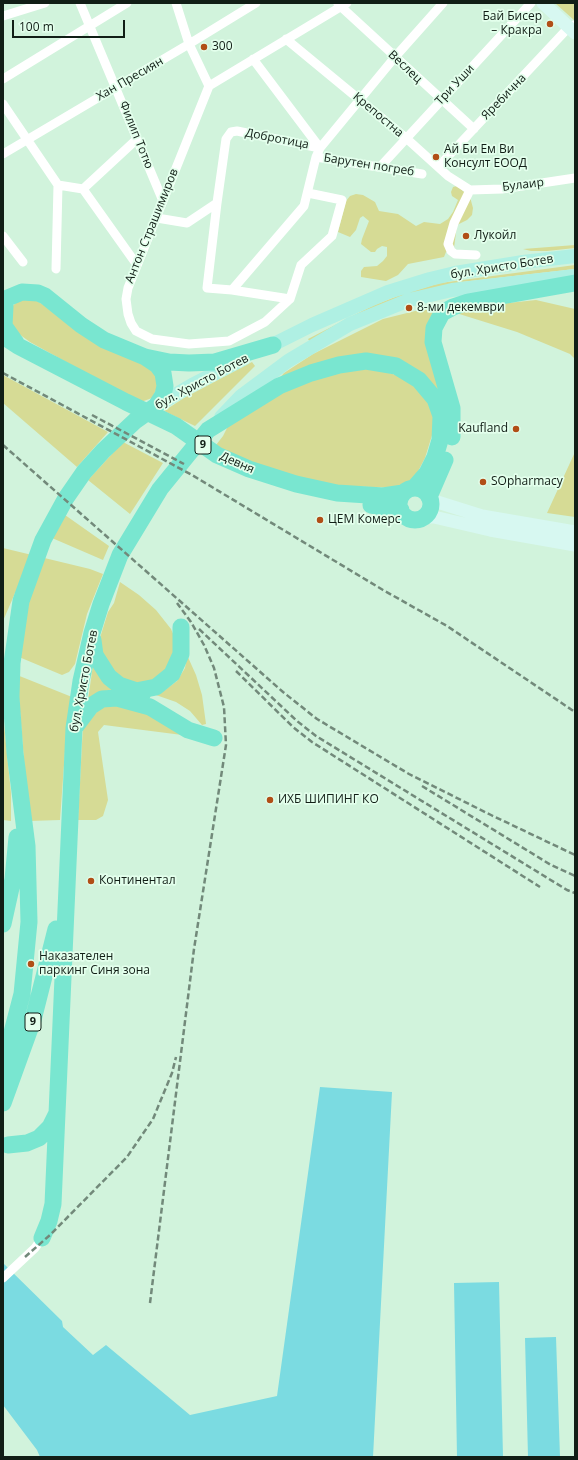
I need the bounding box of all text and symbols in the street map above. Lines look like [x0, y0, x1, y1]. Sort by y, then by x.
place label: Бай Бисер – Кракра [482, 10, 542, 38]
scale bar [14, 12, 127, 38]
text: 100 m [19, 18, 54, 35]
marker: Бай Бисер – Кракра [545, 19, 555, 29]
place label: 300 [212, 40, 233, 54]
marker: 300 [199, 42, 209, 52]
street label: Веслец [385, 48, 425, 86]
street label: Хан Пресиян [94, 54, 166, 104]
street label: Три Уши [433, 62, 477, 108]
street label: Яребична [479, 71, 529, 123]
street label: Крепостна [350, 90, 406, 140]
street label: Филип Тотю [116, 99, 156, 171]
street label: Добротица [244, 126, 310, 152]
place label: Ай Би Ем Ви Консулт ЕООД [444, 143, 527, 171]
street label: Барутен погреб [323, 151, 415, 179]
marker: Ай Би Ем Ви Консулт ЕООД [431, 152, 441, 162]
street label: Антон Страшимиров [122, 167, 182, 285]
street label: Булаир [501, 175, 545, 195]
place label: Лукойл [474, 229, 516, 243]
marker: Лукойл [461, 231, 471, 241]
street label: бул. Христо Ботев [450, 252, 554, 282]
place label: 8-ми декември [417, 301, 505, 315]
marker: 8-ми декември [404, 303, 414, 313]
street label: бул. Христо Ботев [153, 351, 251, 413]
place label: Kaufland [458, 422, 508, 436]
marker: Kaufland [511, 424, 521, 434]
road number: 9 [195, 436, 211, 454]
street label: Девня [218, 449, 256, 477]
place label: SOpharmacy [491, 475, 563, 489]
marker: SOpharmacy [478, 477, 488, 487]
place label: ЦЕМ Комерс [328, 513, 401, 527]
marker: ЦЕМ Комерс [315, 515, 325, 525]
street label: бул. Христо Ботев [67, 629, 101, 733]
place label: ИХБ ШИПИНГ КО [278, 793, 379, 807]
marker: ИХБ ШИПИНГ КО [265, 795, 275, 805]
place label: Континентал [99, 874, 176, 888]
marker: Континентал [86, 876, 96, 886]
place label: Наказателен паркинг Синя зона [39, 950, 150, 978]
marker: Наказателен паркинг Синя зона [26, 959, 36, 969]
road number: 9 [25, 1013, 41, 1031]

